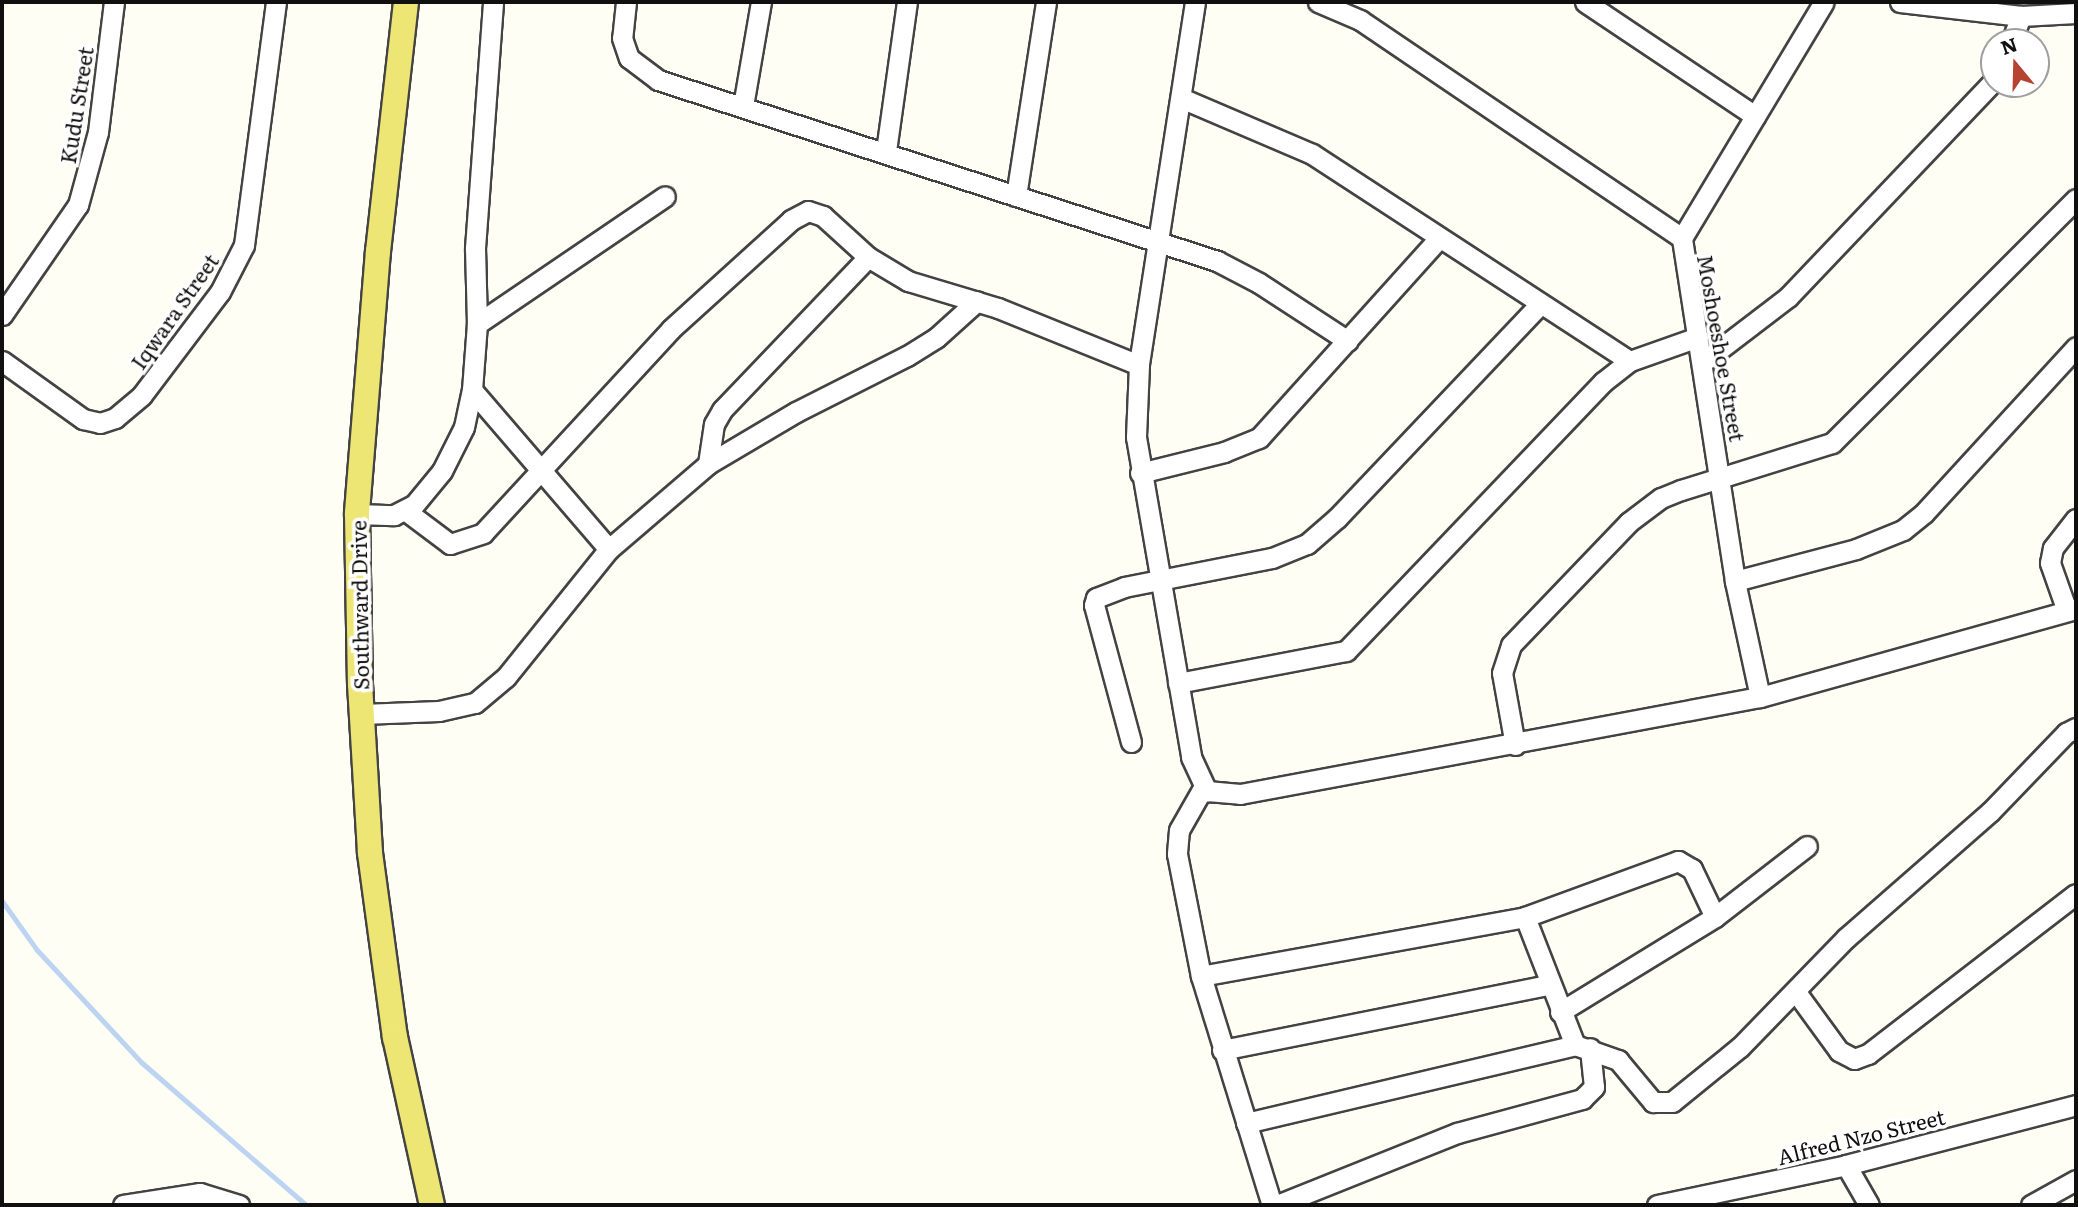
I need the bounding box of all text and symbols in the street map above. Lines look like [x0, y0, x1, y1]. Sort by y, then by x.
north arrow [1980, 28, 2050, 98]
text: N [1997, 29, 2021, 61]
street label: Kudu Street [54, 45, 98, 165]
street label: Iqwara Street [125, 248, 223, 374]
street label: Moshoeshoe Street [1693, 252, 1751, 444]
street label: Southward Drive [345, 520, 373, 690]
street label: Alfred Nzo Street [1775, 1103, 1947, 1169]

